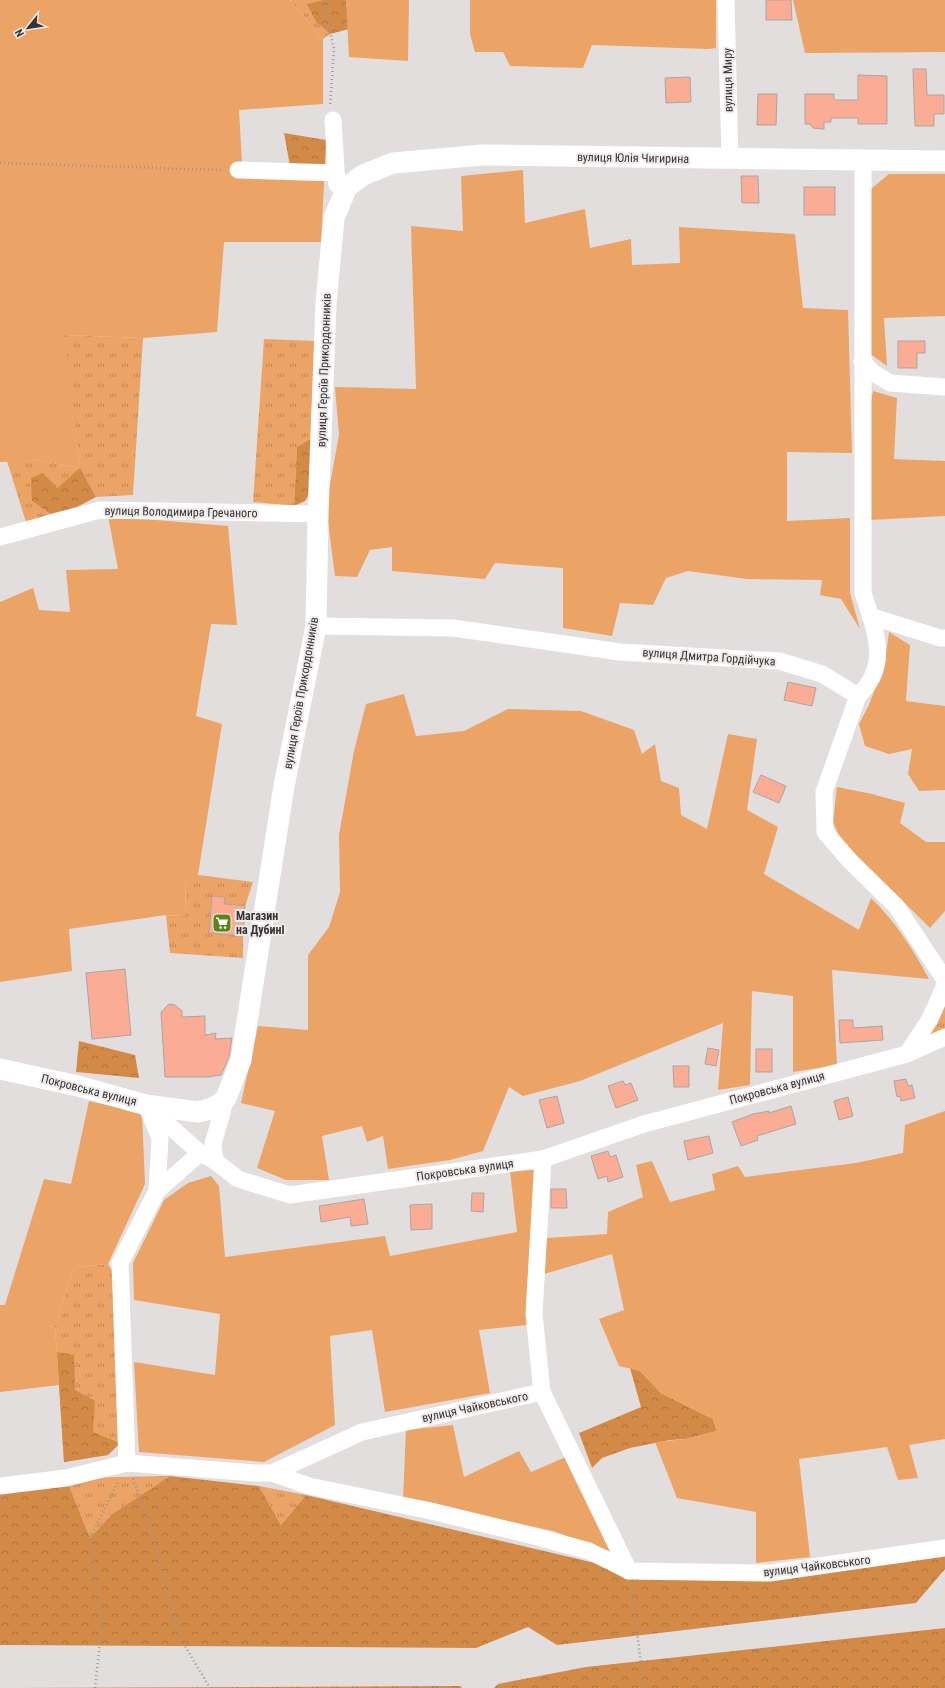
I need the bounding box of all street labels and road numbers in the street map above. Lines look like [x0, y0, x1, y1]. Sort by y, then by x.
street label: вулиця Миру [720, 48, 736, 112]
street label: вулиця Юлія Чигирина [577, 150, 689, 166]
street label: вулиця Героїв Прикордонників [314, 293, 334, 447]
street label: вулиця Володимира Гречаного [104, 504, 258, 520]
street label: вулиця Героїв Прикордонників [281, 616, 321, 770]
street label: вулиця Дмитра Гордійчука [642, 645, 776, 669]
street label: Покровська вулиця [728, 1069, 826, 1107]
street label: Покровська вулиця [40, 1071, 138, 1109]
street label: Покровська вулиця [416, 1156, 514, 1184]
street label: вулиця Чайковського [421, 1389, 529, 1425]
street label: вулиця Чайковського [763, 1552, 871, 1580]

